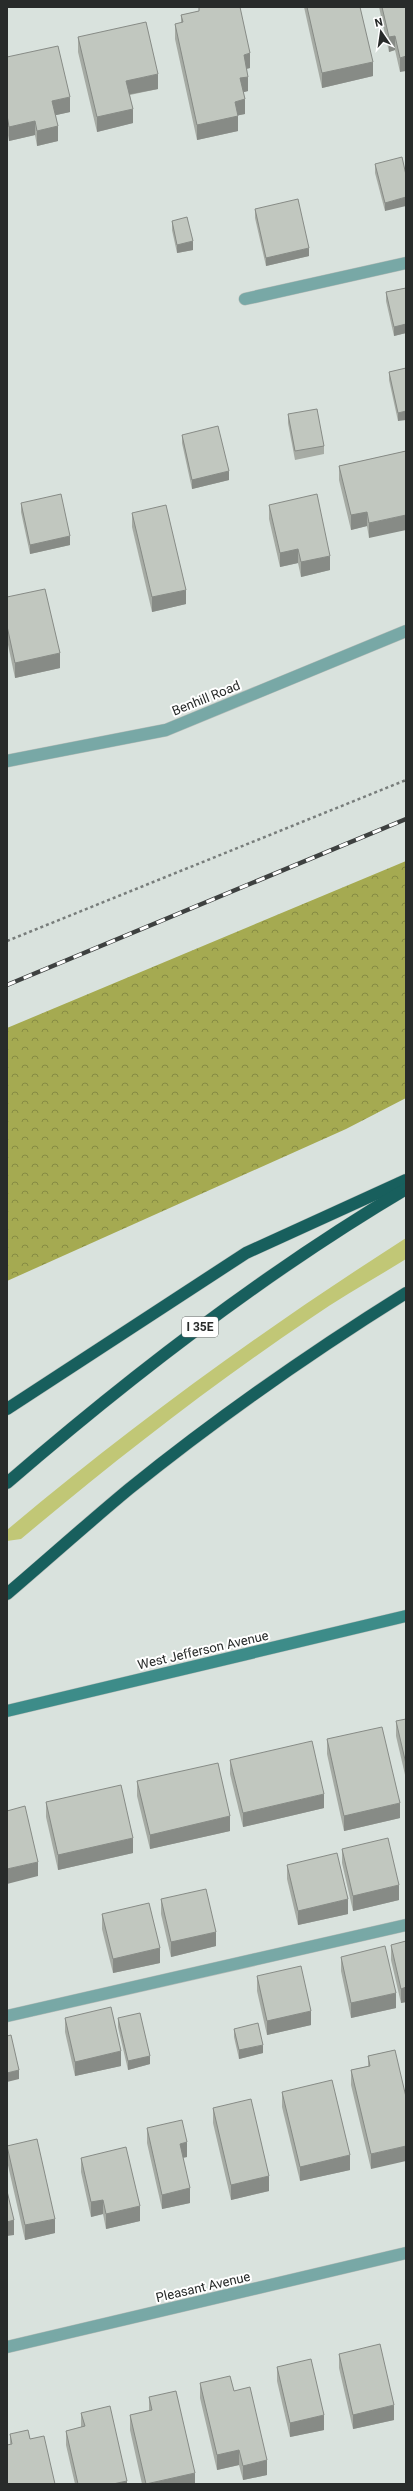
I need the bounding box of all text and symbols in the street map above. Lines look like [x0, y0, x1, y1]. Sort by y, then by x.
north arrow [361, 12, 401, 52]
text: N [374, 15, 384, 30]
street label: Benhill Road [170, 678, 242, 718]
road number: I 35E [182, 1317, 218, 1337]
street label: West Jefferson Avenue [136, 1628, 270, 1672]
street label: Pleasant Avenue [154, 2269, 252, 2305]

